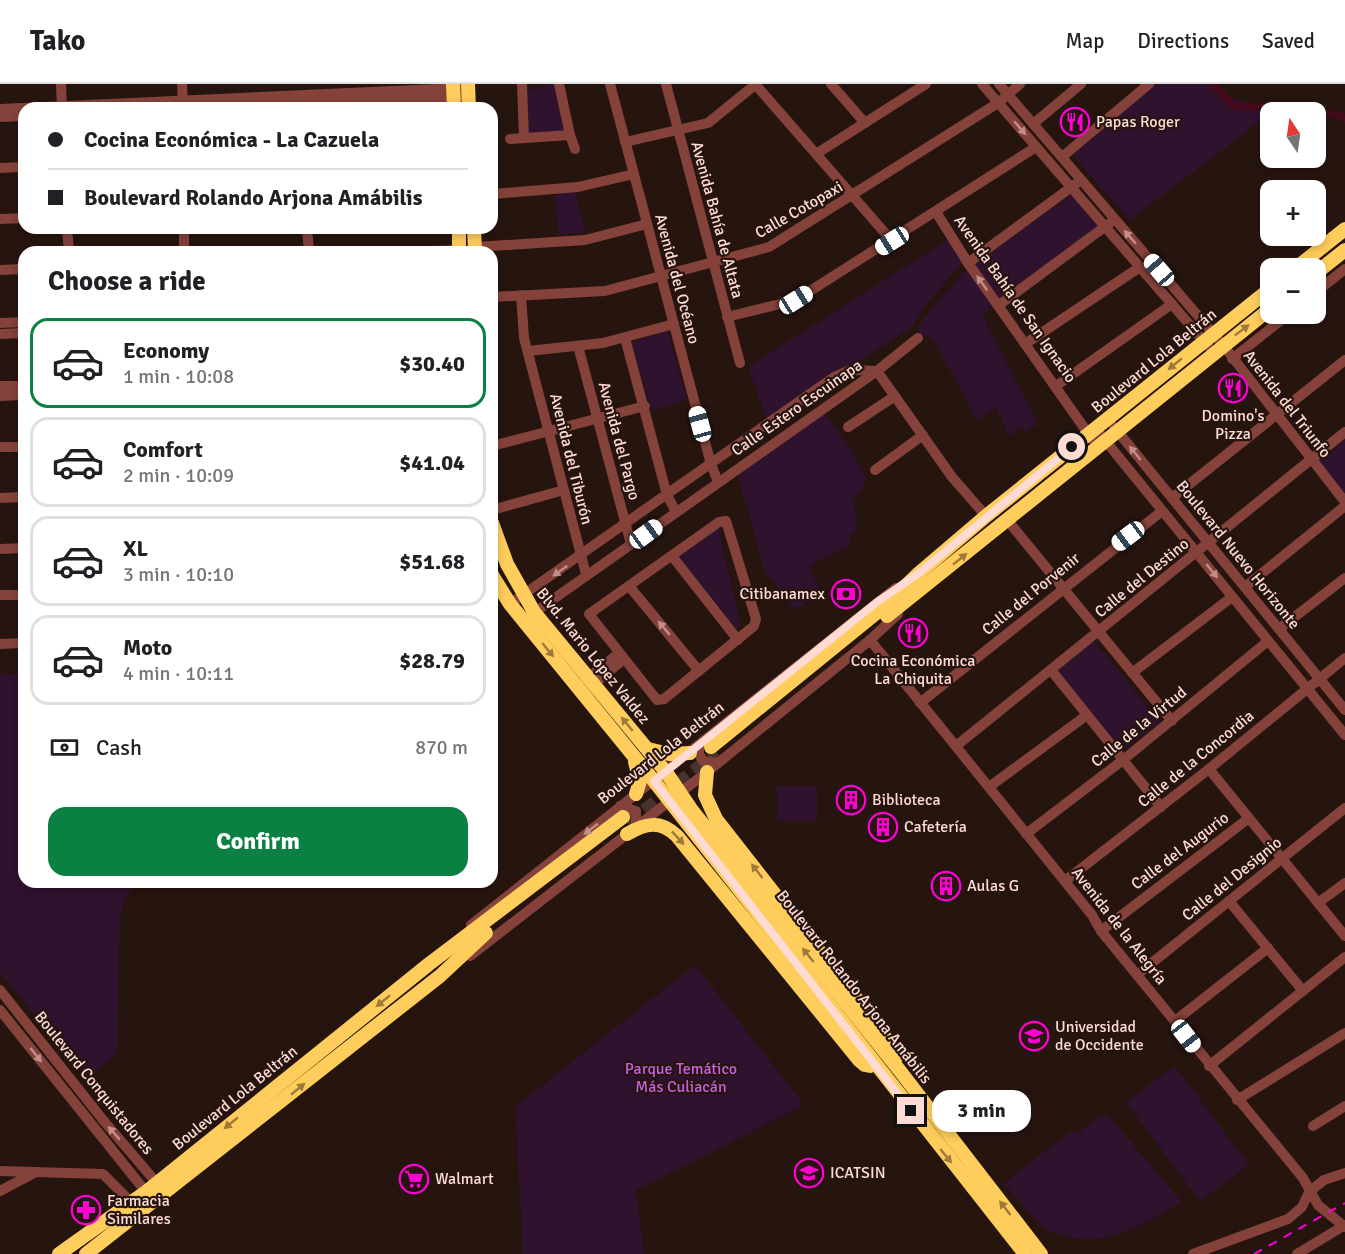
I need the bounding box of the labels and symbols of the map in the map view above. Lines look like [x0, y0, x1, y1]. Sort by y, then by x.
north arrow [1260, 102, 1326, 168]
restaurant icon: Papas Roger [1059, 106, 1091, 138]
place label: Papas Roger [1096, 112, 1180, 132]
one-way arrow [1013, 120, 1026, 135]
street label: Avenida Bahía de Altata [686, 139, 748, 301]
street label: Calle Cotopaxi [752, 177, 846, 243]
street label: Avenida Bahía de San Ignacio [950, 211, 1080, 387]
street label: Avenida del Océano [650, 212, 704, 346]
car [872, 224, 912, 258]
one-way arrow [1124, 230, 1137, 245]
car [1140, 251, 1178, 289]
one-way arrow [977, 275, 988, 291]
car [776, 283, 816, 317]
street label: Boulevard Lola Beltrán [1087, 304, 1221, 418]
one-way arrow [1234, 324, 1250, 337]
street label: Avenida del Triunfo [1239, 346, 1335, 462]
street label: Calle Estero Escuinapa [728, 355, 866, 461]
one-way arrow [1167, 358, 1183, 371]
restaurant icon: Domino's Pizza [1217, 372, 1249, 404]
street label: Avenida del Pargo [594, 380, 644, 502]
street label: Avenida del Tiburón [545, 391, 597, 527]
car [687, 404, 713, 444]
place label: Domino's Pizza [1201, 406, 1265, 444]
route start [1058, 433, 1085, 460]
one-way arrow [1129, 445, 1142, 461]
street label: Boulevard Nuevo Horizonte [1172, 477, 1304, 633]
car [626, 516, 666, 552]
car [1108, 518, 1148, 554]
street label: Calle del Destino [1091, 534, 1193, 622]
street label: Calle del Porvenir [978, 548, 1084, 640]
one-way arrow [952, 552, 968, 565]
one-way arrow [1205, 564, 1217, 579]
one-way arrow [552, 565, 568, 577]
bank icon: Citibanamex [830, 578, 862, 610]
street label: Blvd. Mario López Valdez [532, 584, 654, 728]
place label: Citibanamex [740, 584, 826, 604]
restaurant icon: Cocina Económica La Chiquita [897, 617, 929, 649]
one-way arrow [658, 621, 671, 636]
one-way arrow [541, 642, 553, 657]
place label: Cocina Económica La Chiquita [851, 651, 975, 689]
street label: Calle de la Virtud [1087, 682, 1191, 772]
street label: Boulevard Lola Beltrán [594, 697, 728, 809]
street label: Calle de la Concordia [1134, 706, 1258, 812]
one-way arrow [620, 716, 633, 732]
building icon: Biblioteca [835, 784, 867, 816]
place label: Biblioteca [872, 790, 941, 810]
street label: Calle del Augurio [1127, 808, 1233, 894]
building icon: Cafetería [867, 811, 899, 843]
place label: Cafetería [904, 817, 967, 837]
one-way arrow [584, 823, 600, 835]
one-way arrow [671, 831, 685, 846]
street label: Calle del Designio [1178, 833, 1286, 925]
one-way arrow [750, 863, 763, 879]
street label: Avenida de la Alegría [1067, 863, 1171, 989]
building icon: Aulas G [930, 870, 962, 902]
place label: Aulas G [967, 876, 1019, 896]
street label: Boulevard Rolando Arjona Amábilis [772, 886, 936, 1088]
one-way arrow [801, 947, 814, 963]
one-way arrow [376, 994, 391, 1006]
street label: Boulevard Conquistadores [30, 1007, 158, 1159]
car [1168, 1016, 1204, 1056]
place label: Universidad de Occidente [1055, 1017, 1144, 1055]
school or university icon: Universidad de Occidente [1018, 1020, 1050, 1052]
street label: Boulevard Lola Beltrán [168, 1041, 302, 1155]
one-way arrow [30, 1048, 42, 1063]
park label: Parque Temático Más Culiacán [625, 1059, 737, 1097]
one-way arrow [290, 1083, 305, 1095]
callout: 3 min [932, 1090, 1031, 1132]
route end [897, 1097, 924, 1124]
one-way arrow [223, 1116, 239, 1129]
one-way arrow [107, 1125, 121, 1140]
one-way arrow [940, 1149, 952, 1164]
school or university icon: ICATSIN [793, 1157, 825, 1189]
supermarket icon: Walmart [398, 1163, 430, 1195]
place label: ICATSIN [830, 1163, 886, 1183]
place label: Walmart [435, 1169, 494, 1189]
place label: Farmacia Similares [107, 1191, 171, 1229]
pharmacy icon: Farmacia Similares [70, 1194, 102, 1226]
one-way arrow [1000, 1200, 1012, 1215]

